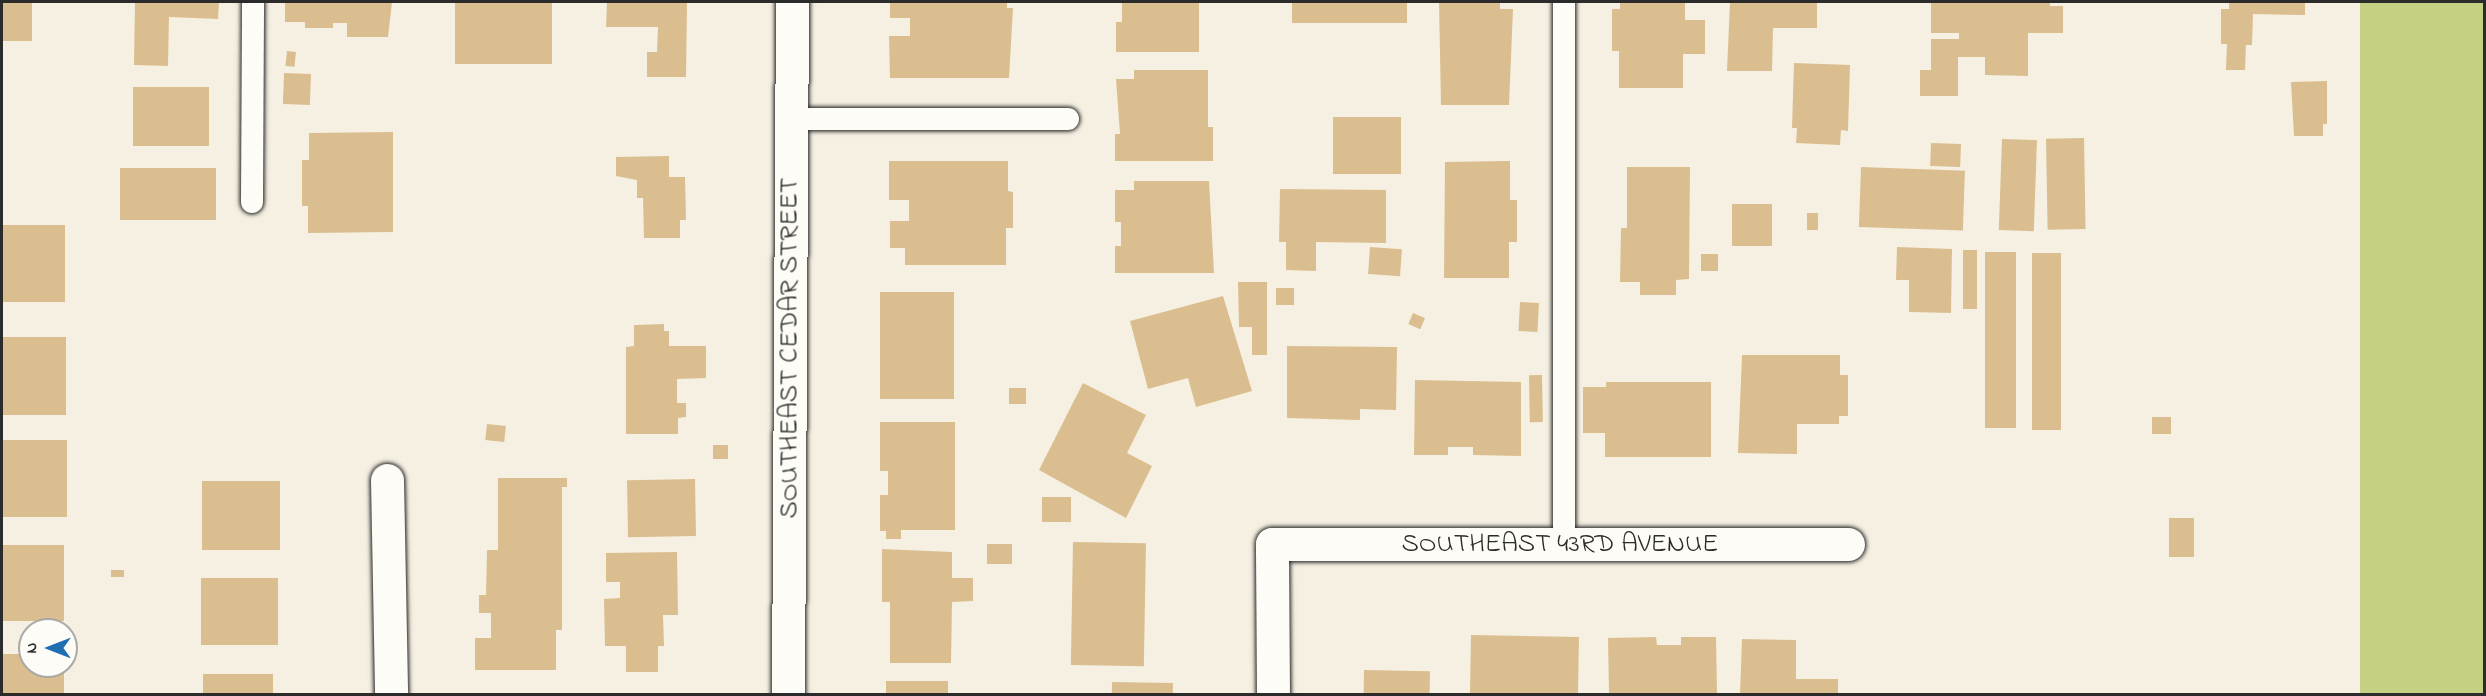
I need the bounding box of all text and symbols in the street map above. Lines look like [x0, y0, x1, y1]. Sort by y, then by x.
street label: SOUTHEAST CEDAR STREET [774, 177, 806, 519]
street label: SOUTHEAST 43RD AVENUE [1402, 529, 1718, 561]
north arrow [18, 618, 78, 678]
text: N [20, 643, 44, 653]

